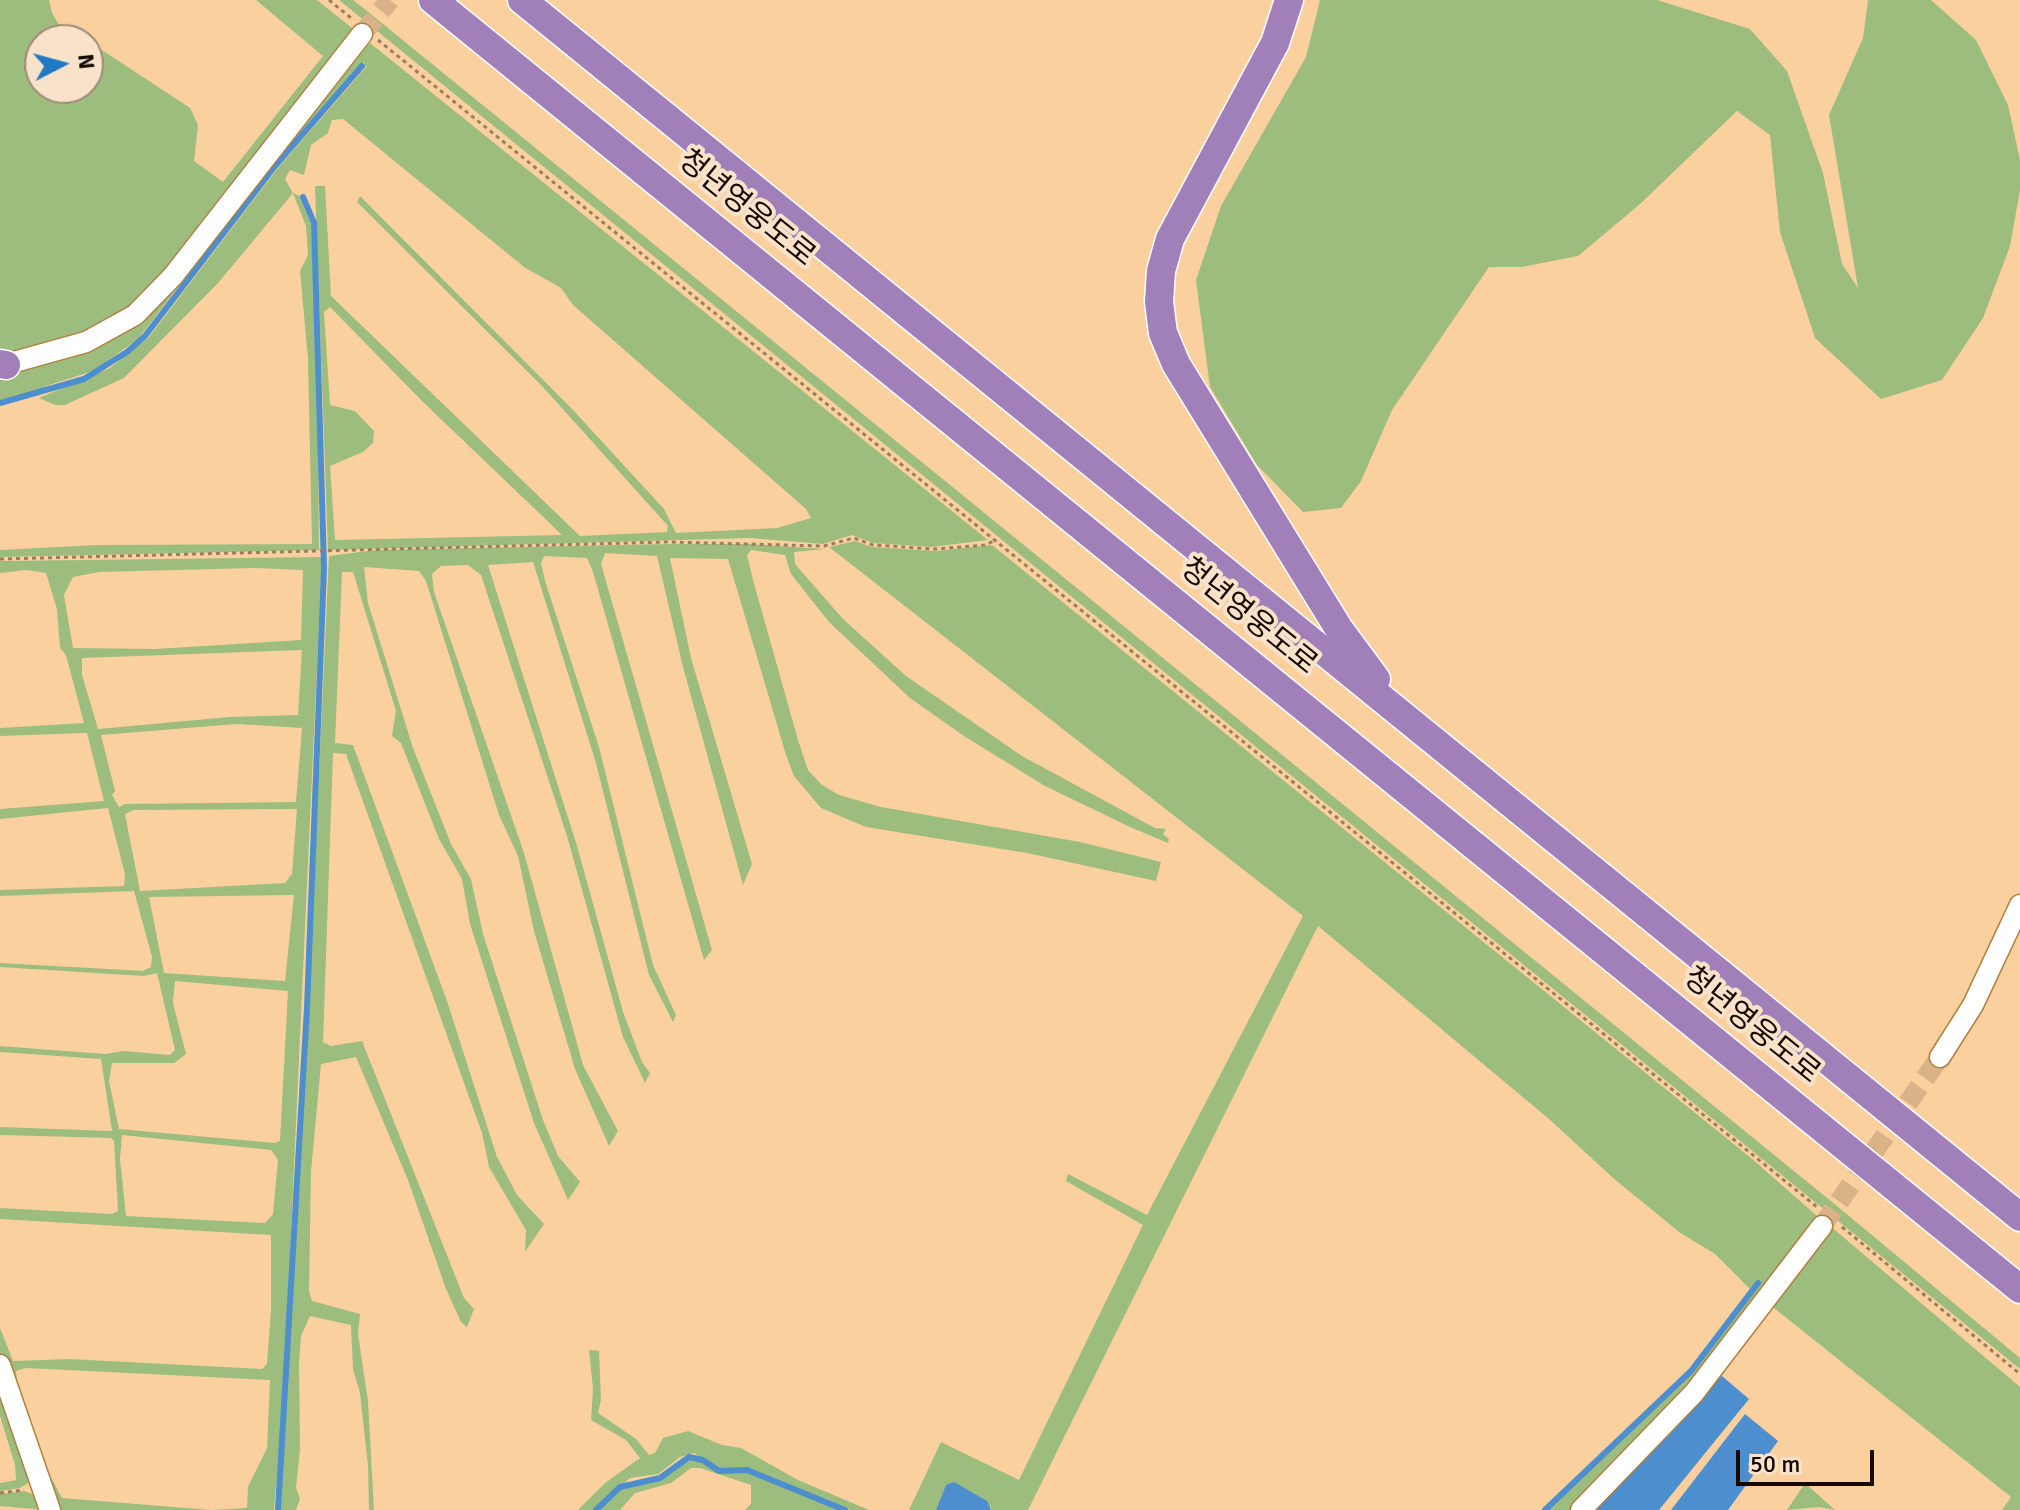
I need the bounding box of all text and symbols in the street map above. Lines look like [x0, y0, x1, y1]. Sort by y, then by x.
north arrow [24, 24, 104, 104]
text: N [72, 53, 101, 71]
street label: 청년영웅도로 [670, 143, 822, 275]
street label: 청년영웅도로 [1172, 551, 1324, 683]
street label: 청년영웅도로 [1675, 960, 1827, 1092]
scale bar [1740, 1434, 1878, 1484]
text: 50 m [1750, 1449, 1800, 1479]

